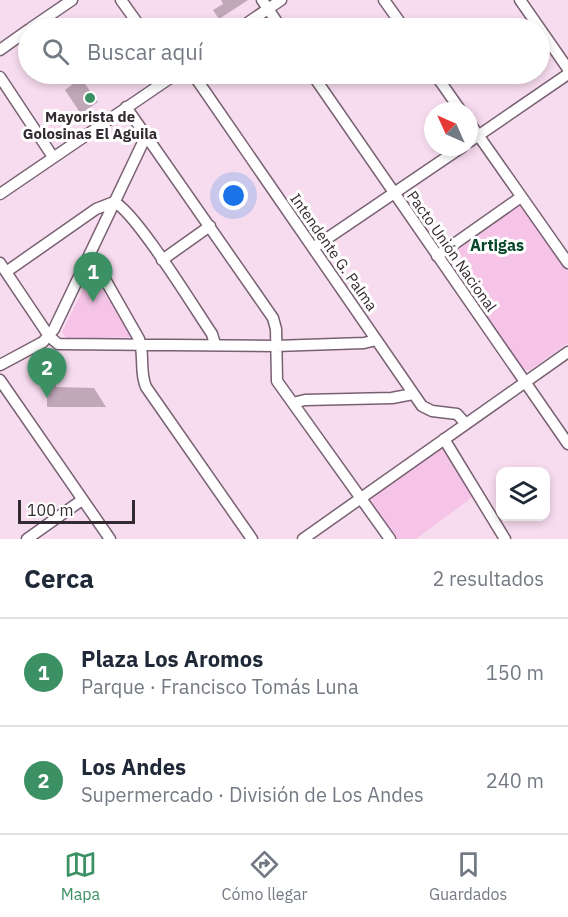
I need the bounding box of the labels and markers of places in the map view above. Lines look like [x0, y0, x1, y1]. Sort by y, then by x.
marker: Mayorista de Golosinas El Aguila [83, 91, 97, 105]
place label: Mayorista de Golosinas El Aguila [23, 107, 158, 143]
pin: 1 [74, 252, 112, 302]
pin: 2 [28, 348, 66, 398]

